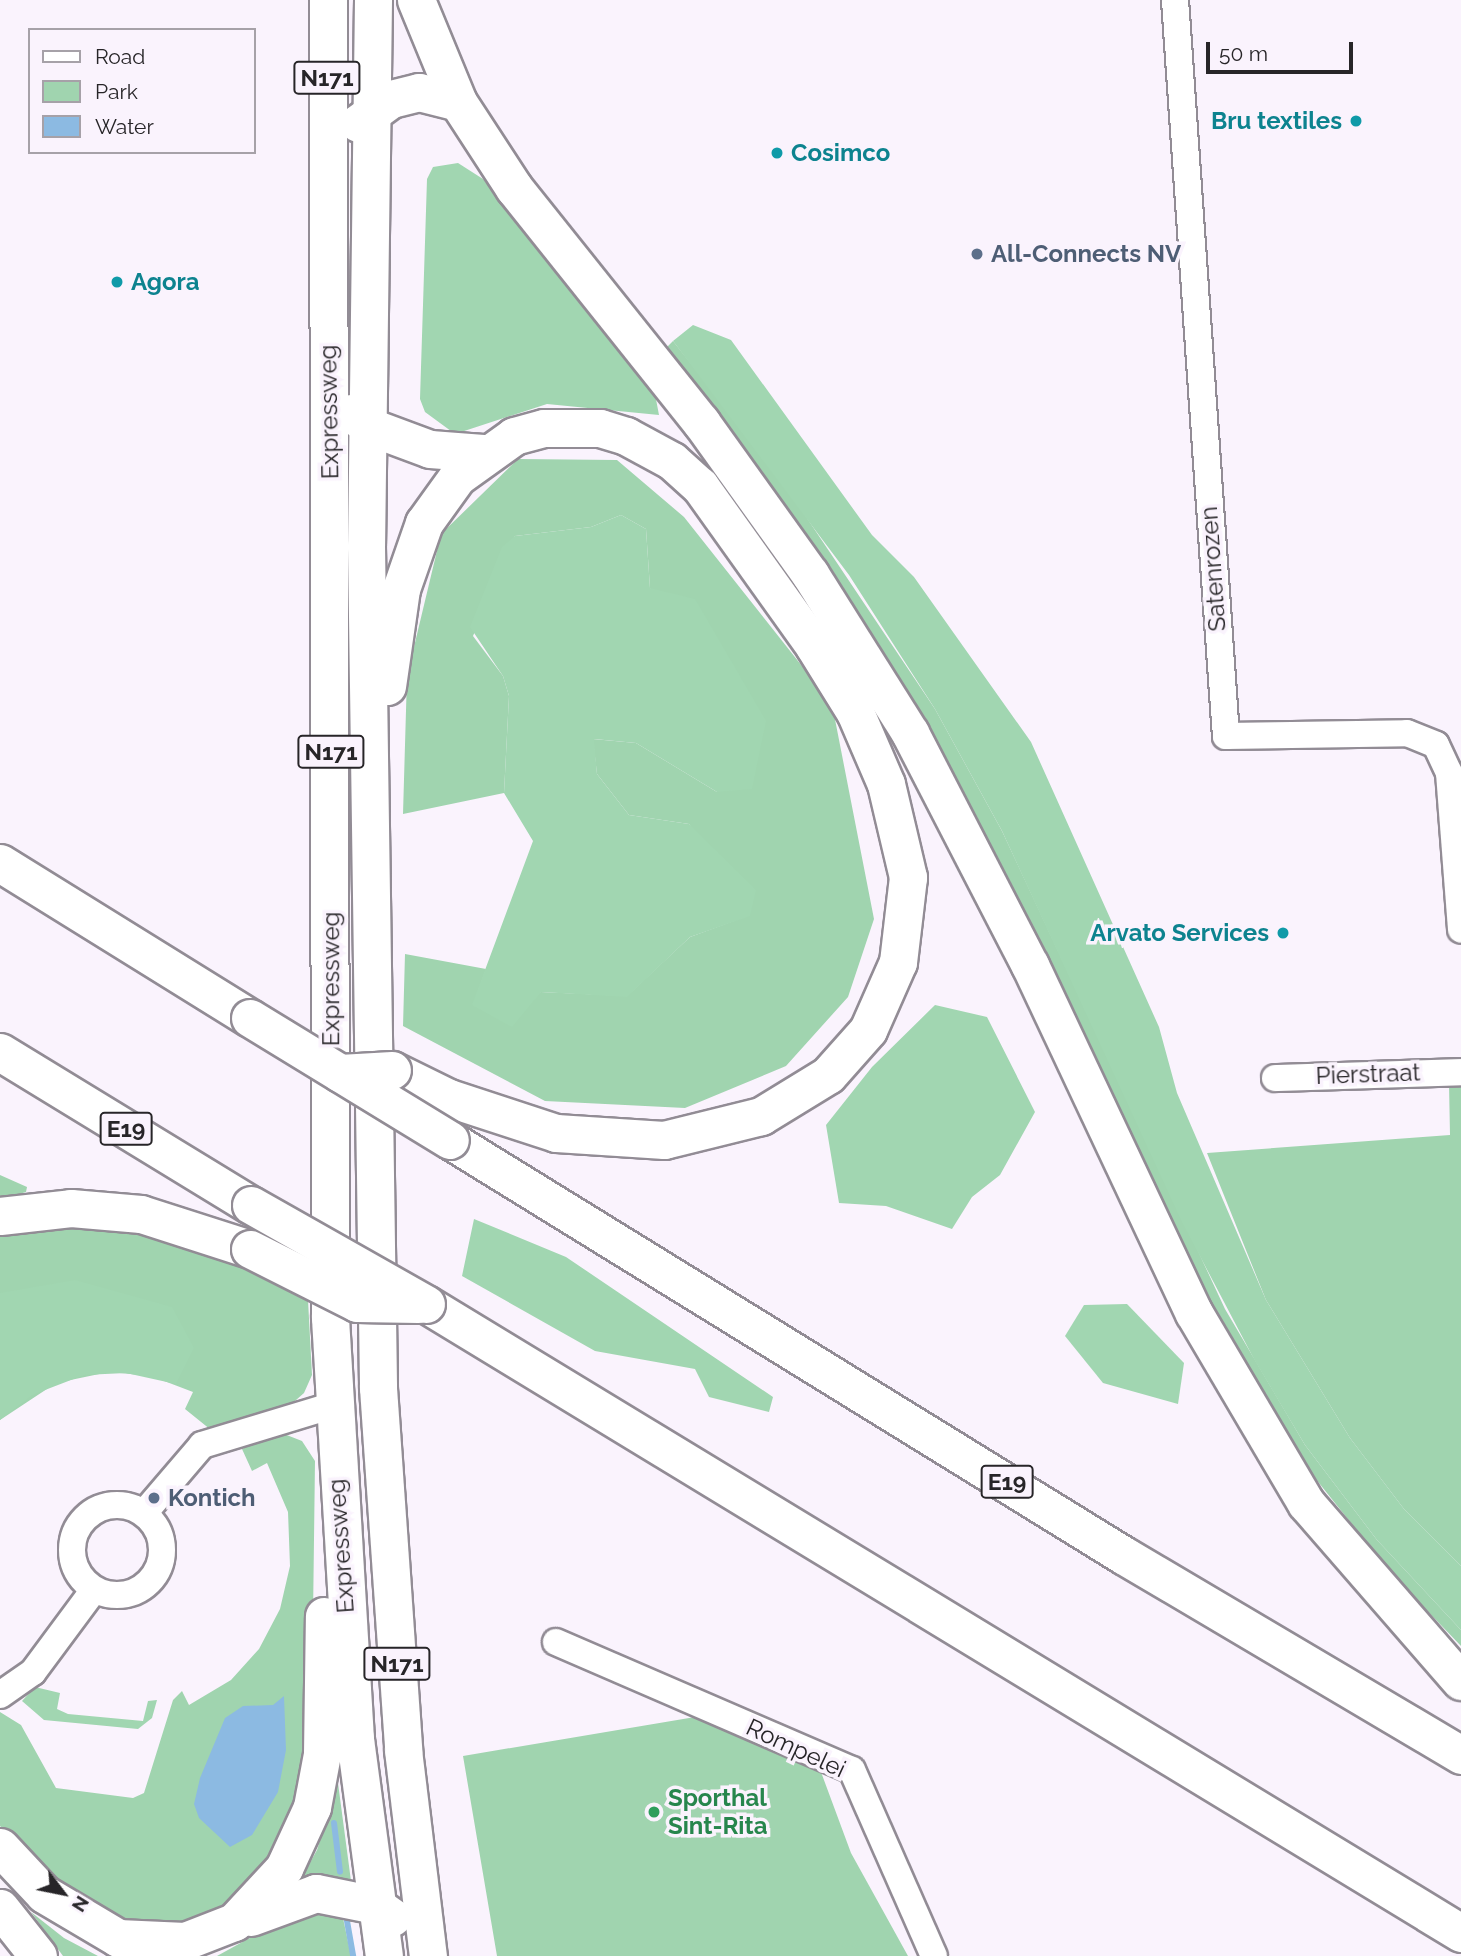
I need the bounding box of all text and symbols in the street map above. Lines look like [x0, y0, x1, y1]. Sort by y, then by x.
legend [28, 28, 256, 154]
scale bar [1209, 28, 1356, 72]
text: 50 m [1219, 41, 1268, 66]
text: Road [95, 44, 145, 69]
road number: N171 [292, 58, 362, 97]
text: Park [95, 79, 138, 104]
place label: Bru textiles [1211, 107, 1342, 135]
marker: Bru textiles [1348, 113, 1364, 129]
text: Water [95, 114, 154, 139]
place label: Cosimco [791, 139, 890, 167]
marker: Cosimco [769, 145, 785, 161]
place label: All-Connects NV [991, 240, 1181, 268]
marker: All-Connects NV [969, 246, 985, 262]
place label: Agora [131, 268, 200, 296]
marker: Agora [109, 274, 125, 290]
street label: Expressweg [313, 344, 345, 480]
street label: Satenrozen [1194, 506, 1232, 632]
road number: N171 [296, 732, 366, 772]
street label: Expressweg [317, 912, 345, 1046]
place label: Arvato Services [1090, 919, 1269, 947]
marker: Arvato Services [1275, 925, 1291, 941]
street label: Pierstraat [1315, 1058, 1421, 1090]
road number: E19 [98, 1110, 154, 1148]
road number: E19 [979, 1462, 1035, 1502]
street label: Expressweg [322, 1478, 360, 1614]
place label: Kontich [168, 1484, 256, 1512]
marker: Kontich [146, 1490, 162, 1506]
road number: N171 [362, 1644, 432, 1684]
street label: Rompelei [742, 1712, 850, 1784]
place label: Sporthal Sint-Rita [668, 1784, 767, 1840]
marker: Sporthal Sint-Rita [646, 1804, 662, 1820]
north arrow [28, 1858, 98, 1928]
text: N [68, 1892, 94, 1916]

